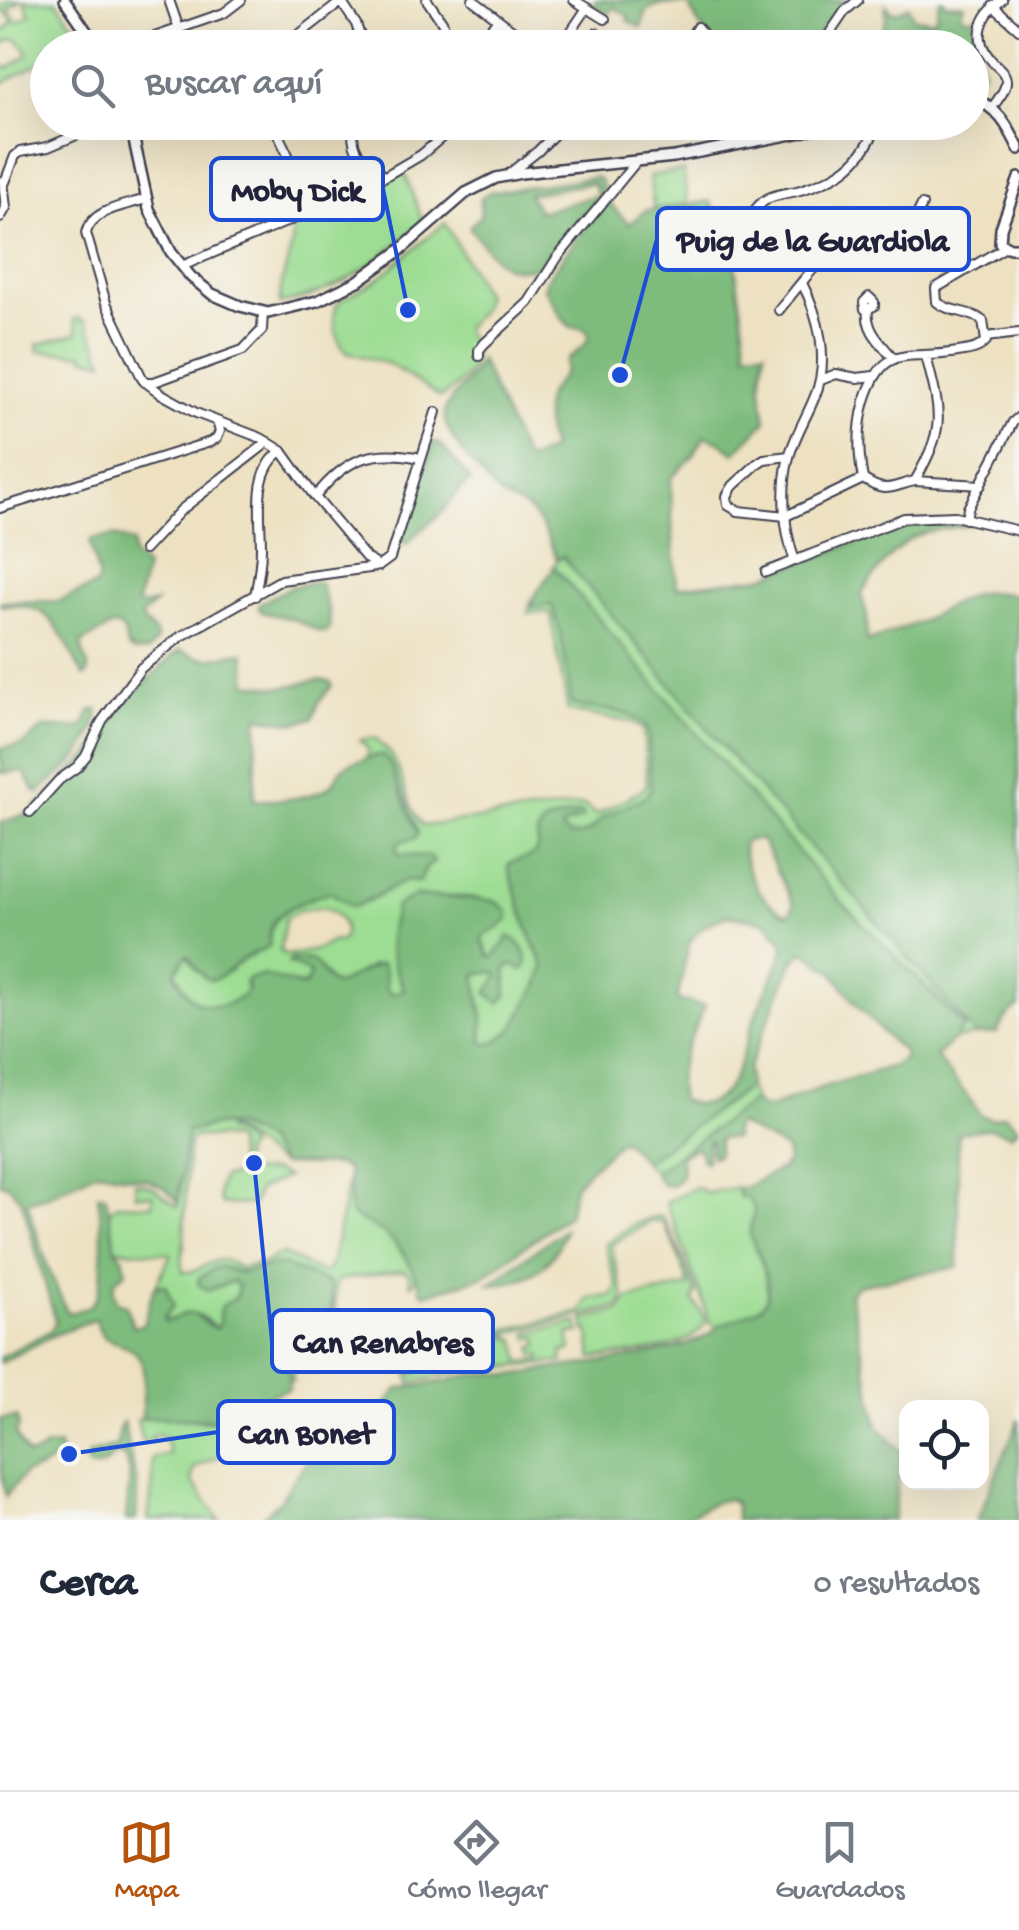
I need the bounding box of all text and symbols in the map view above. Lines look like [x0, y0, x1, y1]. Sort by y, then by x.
search box [30, 30, 989, 140]
icon: search [65, 58, 120, 113]
text: Buscar aquí [145, 63, 323, 107]
callout: Moby Dick [211, 158, 383, 220]
text: Moby Dick [231, 175, 367, 213]
callout: Puig de la Guardiola [657, 208, 969, 270]
text: Puig de la Guardiola [675, 225, 951, 263]
callout: Can Renabres [272, 1310, 493, 1372]
text: Can Renabres [293, 1327, 476, 1365]
map controls [899, 1400, 989, 1490]
button: locate [899, 1400, 989, 1490]
callout: Can Bonet [218, 1401, 394, 1463]
text: Can Bonet [238, 1418, 377, 1456]
text: Cerca [40, 1561, 137, 1610]
text: 0 resultados [814, 1566, 979, 1604]
tab: Mapa [114, 1815, 179, 1908]
tab: Cómo llegar [407, 1815, 546, 1908]
tab: Guardados [775, 1815, 905, 1908]

